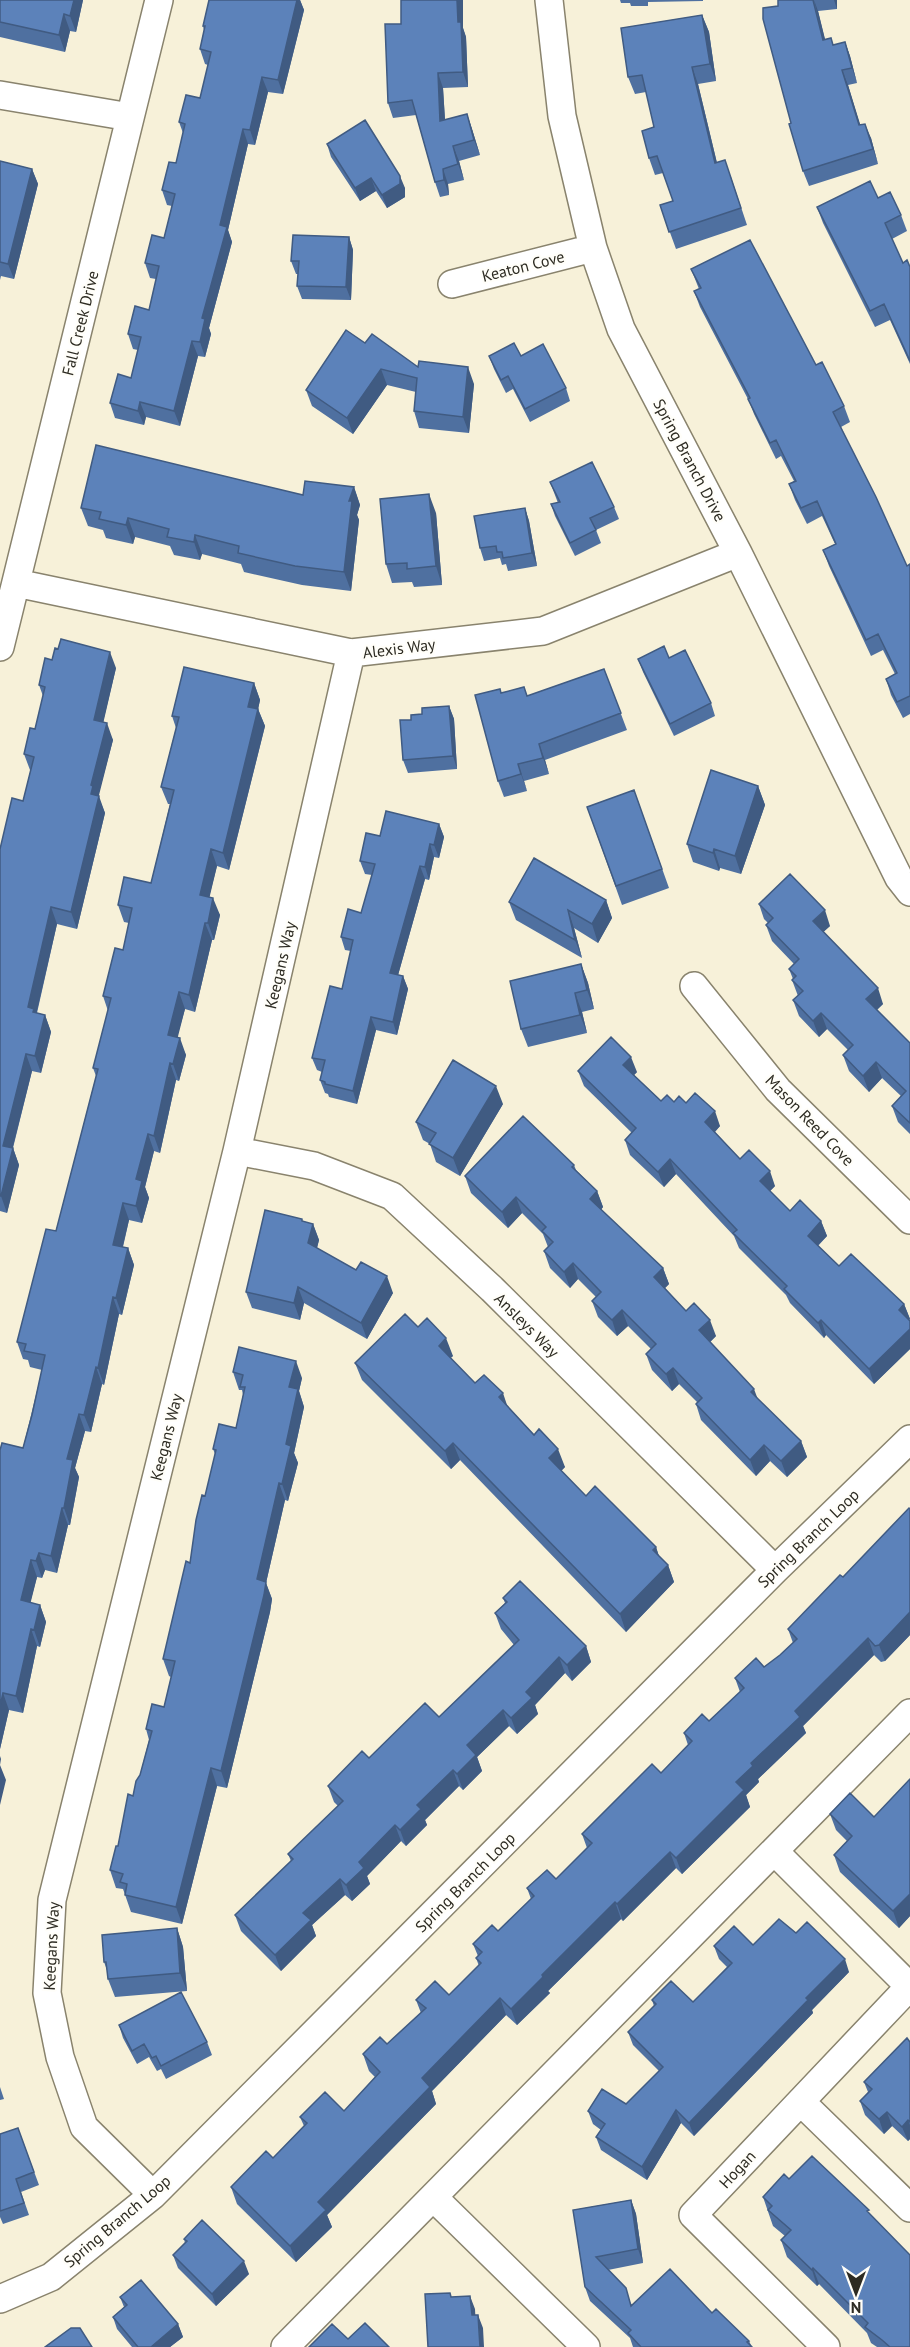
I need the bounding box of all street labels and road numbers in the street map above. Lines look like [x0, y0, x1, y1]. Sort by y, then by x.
street label: Keaton Cove [480, 246, 566, 286]
street label: Fall Creek Drive [57, 268, 103, 378]
street label: Spring Branch Drive [649, 395, 731, 525]
street label: Alexis Way [362, 634, 437, 662]
street label: Keegans Way [260, 919, 300, 1011]
street label: Mason Reed Cove [761, 1070, 859, 1170]
street label: Ansleys Way [490, 1288, 564, 1362]
street label: Keegans Way [146, 1391, 187, 1483]
street label: Spring Branch Loop [753, 1484, 863, 1592]
street label: Spring Branch Loop [411, 1828, 519, 1936]
street label: Keegans Way [39, 1901, 63, 1991]
street label: Hogan [714, 2146, 760, 2192]
street label: Spring Branch Loop [59, 2170, 175, 2272]

